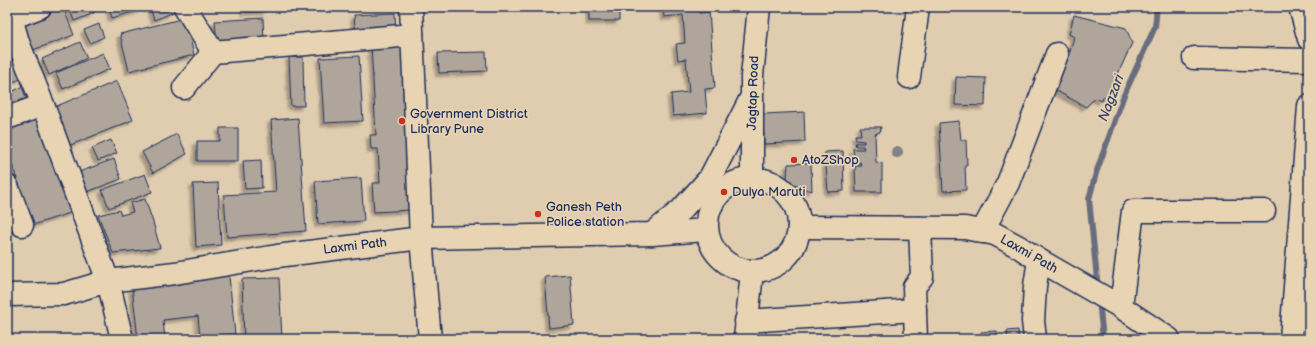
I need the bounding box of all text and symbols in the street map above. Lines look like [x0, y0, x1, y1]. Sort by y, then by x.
street label: Jagtap Road [744, 55, 762, 131]
water label: Nagzari [1094, 71, 1128, 124]
place label: Government District Library Pune [410, 106, 528, 137]
marker: Government District Library Pune [397, 116, 407, 126]
place label: AtoZShop [802, 152, 859, 168]
marker: AtoZShop [789, 155, 799, 165]
place label: Dulya Maruti [732, 184, 806, 200]
marker: Dulya Maruti [719, 187, 729, 197]
place label: Ganesh Peth Police station [546, 199, 624, 230]
marker: Ganesh Peth Police station [533, 209, 543, 219]
street label: Laxmi Path [997, 231, 1061, 277]
street label: Laxmi Path [322, 234, 388, 258]

